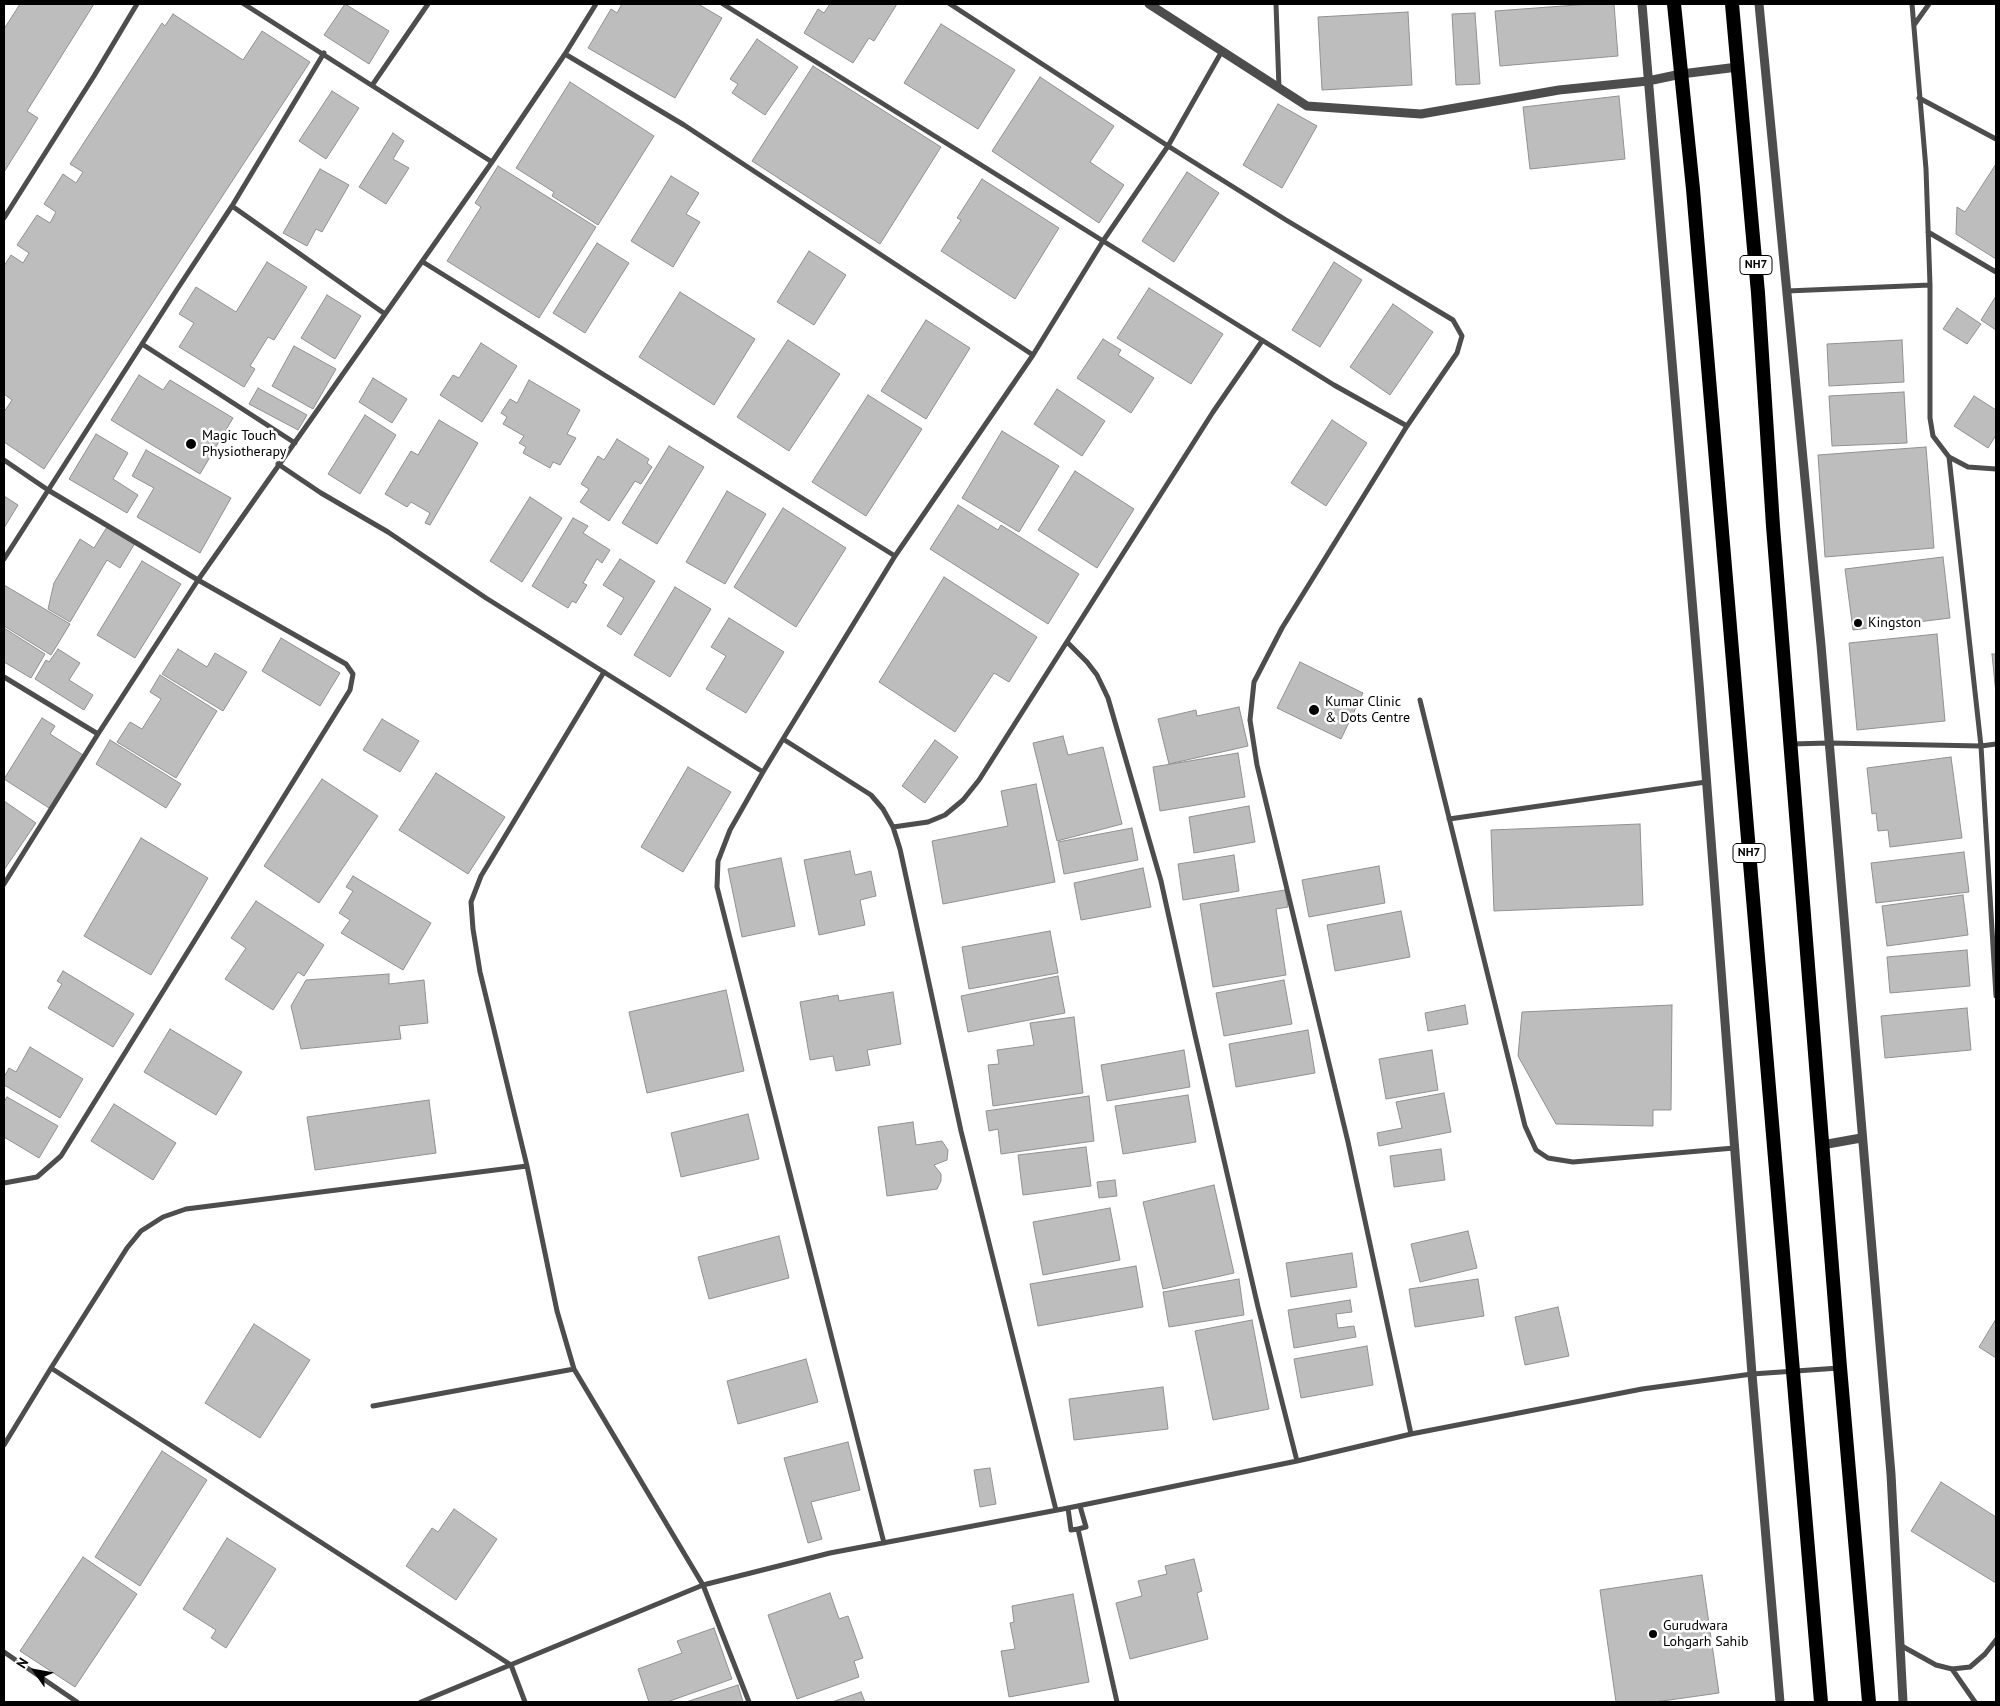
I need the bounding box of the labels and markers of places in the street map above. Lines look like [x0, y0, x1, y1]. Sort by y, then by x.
place label: Magic Touch Physiotherapy [202, 428, 286, 461]
marker: Magic Touch Physiotherapy [184, 437, 198, 451]
place label: Kingston [1868, 615, 1921, 631]
marker: Kingston [1852, 617, 1864, 629]
place label: Kumar Clinic & Dots Centre [1325, 694, 1410, 726]
marker: Kumar Clinic & Dots Centre [1307, 703, 1321, 717]
place label: Gurudwara Lohgarh Sahib [1663, 1618, 1749, 1650]
marker: Gurudwara Lohgarh Sahib [1647, 1628, 1659, 1640]

